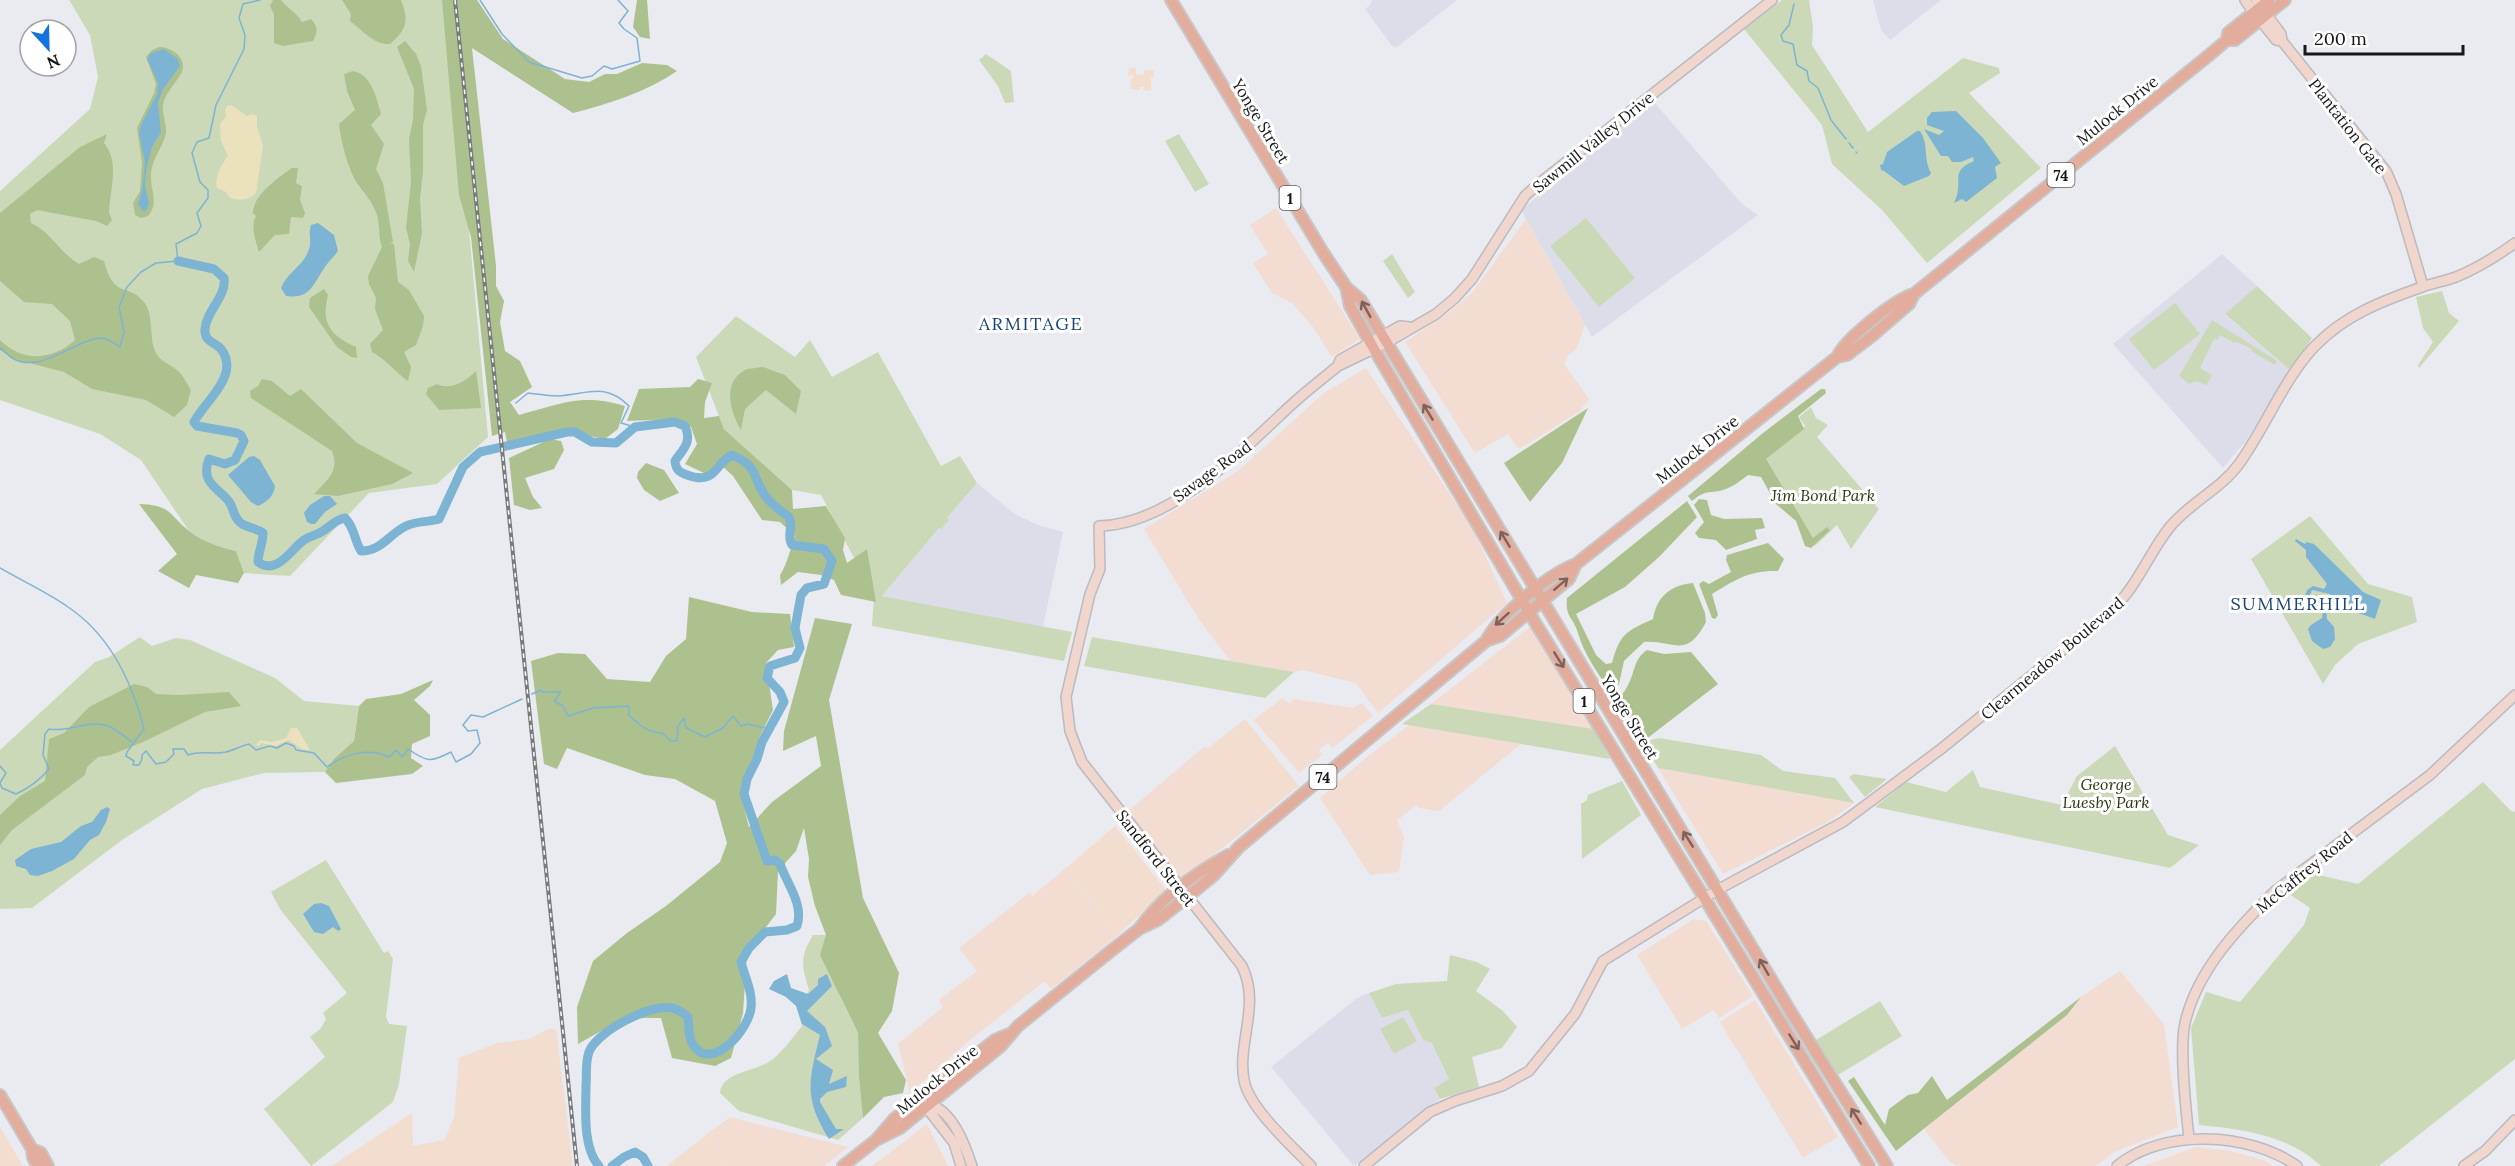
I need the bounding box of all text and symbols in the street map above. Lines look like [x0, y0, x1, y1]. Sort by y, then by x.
north arrow [18, 18, 78, 78]
scale bar [2305, 18, 2462, 56]
text: 200 m [2314, 27, 2367, 50]
text: N [44, 50, 63, 73]
street label: Mulock Drive [2072, 71, 2162, 149]
street label: Yonge Street [1227, 74, 1294, 168]
street label: Plantation Gate [2305, 74, 2392, 178]
street label: Sawmill Valley Drive [1528, 87, 1658, 197]
road number: 74 [2048, 163, 2074, 187]
road number: 1 [1280, 186, 1300, 210]
one-way arrow [1360, 301, 1372, 318]
district label: ARMITAGE [978, 312, 1083, 335]
one-way arrow [1421, 404, 1433, 421]
street label: Mulock Drive [1652, 410, 1743, 487]
street label: Savage Road [1169, 436, 1255, 506]
park label: Jim Bond Park [1770, 485, 1875, 505]
one-way arrow [1498, 531, 1510, 548]
one-way arrow [1554, 577, 1569, 591]
street label: Clearmeadow Boulevard [1976, 592, 2128, 724]
district label: SUMMERHILL [2230, 592, 2366, 615]
one-way arrow [1495, 612, 1510, 626]
one-way arrow [1553, 651, 1565, 668]
street label: Yonge Street [1596, 670, 1663, 764]
road number: 1 [1574, 689, 1594, 713]
road number: 74 [1310, 765, 1336, 789]
park label: George Luesby Park [2062, 774, 2150, 812]
street label: Sandford Street [1112, 806, 1200, 911]
street label: McCaffrey Road [2252, 827, 2357, 917]
one-way arrow [1681, 831, 1694, 848]
one-way arrow [1758, 959, 1770, 976]
one-way arrow [1787, 1033, 1800, 1050]
street label: Mulock Drive [892, 1040, 982, 1118]
one-way arrow [1850, 1109, 1862, 1125]

